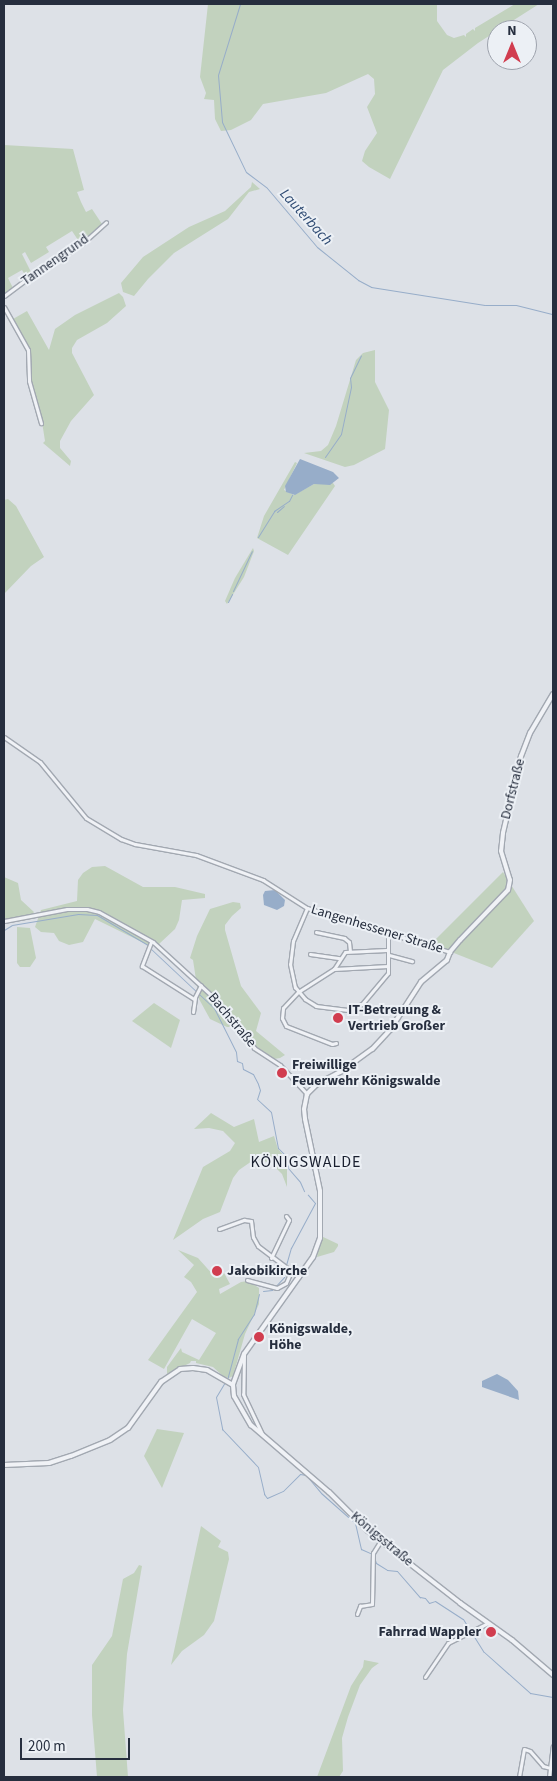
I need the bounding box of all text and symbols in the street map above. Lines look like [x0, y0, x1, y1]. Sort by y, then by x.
north arrow [487, 20, 537, 70]
text: N [507, 21, 517, 41]
water label: Lauterbach [276, 185, 336, 249]
street label: Tannengrund [18, 231, 92, 289]
street label: Dorfstraße [497, 757, 529, 821]
street label: Langenhessener Straße [309, 901, 445, 957]
street label: Bachstraße [204, 989, 260, 1051]
place label: IT-Betreuung & Vertrieb Großer [348, 1002, 445, 1034]
marker: IT-Betreuung & Vertrieb Großer [332, 1012, 344, 1024]
place label: Freiwillige Feuerwehr Königswalde [292, 1057, 441, 1090]
marker: Freiwillige Feuerwehr Königswalde [276, 1067, 288, 1079]
district label: KÖNIGSWALDE [249, 1152, 363, 1172]
place label: Jakobikirche [227, 1263, 307, 1279]
marker: Jakobikirche [211, 1265, 223, 1277]
place label: Königswalde, Höhe [269, 1321, 352, 1354]
marker: Königswalde, Höhe [253, 1331, 265, 1343]
street label: Königsstraße [347, 1508, 417, 1570]
place label: Fahrrad Wappler [378, 1624, 481, 1640]
marker: Fahrrad Wappler [485, 1626, 497, 1638]
scale bar [22, 1728, 132, 1760]
text: 200 m [28, 1736, 66, 1757]

